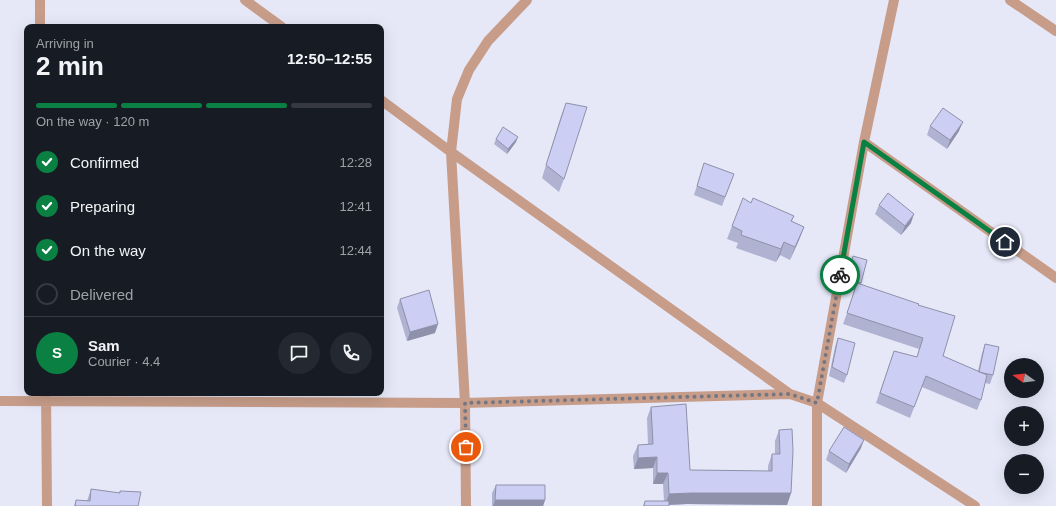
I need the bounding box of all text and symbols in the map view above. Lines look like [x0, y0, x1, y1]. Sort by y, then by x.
text: Arriving in [36, 36, 94, 51]
text: 12:50–12:55 [287, 50, 372, 67]
text: 2 min [36, 51, 104, 81]
text: On the way · 120 m [36, 114, 149, 129]
icon: check [36, 151, 58, 173]
text: Confirmed [70, 154, 139, 171]
text: 12:28 [339, 155, 372, 170]
icon: check [36, 195, 58, 217]
text: Preparing [70, 198, 135, 215]
text: 12:41 [339, 199, 372, 214]
pin [988, 225, 1022, 259]
icon: home [994, 231, 1016, 253]
icon: check [36, 239, 58, 261]
text: On the way [70, 242, 146, 259]
text: 12:44 [339, 243, 372, 258]
courier [820, 255, 860, 295]
icon: bike [829, 264, 851, 286]
text: Delivered [70, 286, 133, 303]
button: chat [278, 332, 320, 374]
button: phone [330, 332, 372, 374]
text: Sam [88, 337, 120, 354]
text: S [52, 344, 62, 361]
text: Courier · 4.4 [88, 354, 160, 369]
north arrow [1004, 358, 1044, 398]
map controls [1004, 358, 1044, 494]
button: + [1004, 406, 1044, 446]
pin [449, 430, 483, 464]
icon: bag [455, 436, 477, 458]
button: − [1004, 454, 1044, 494]

